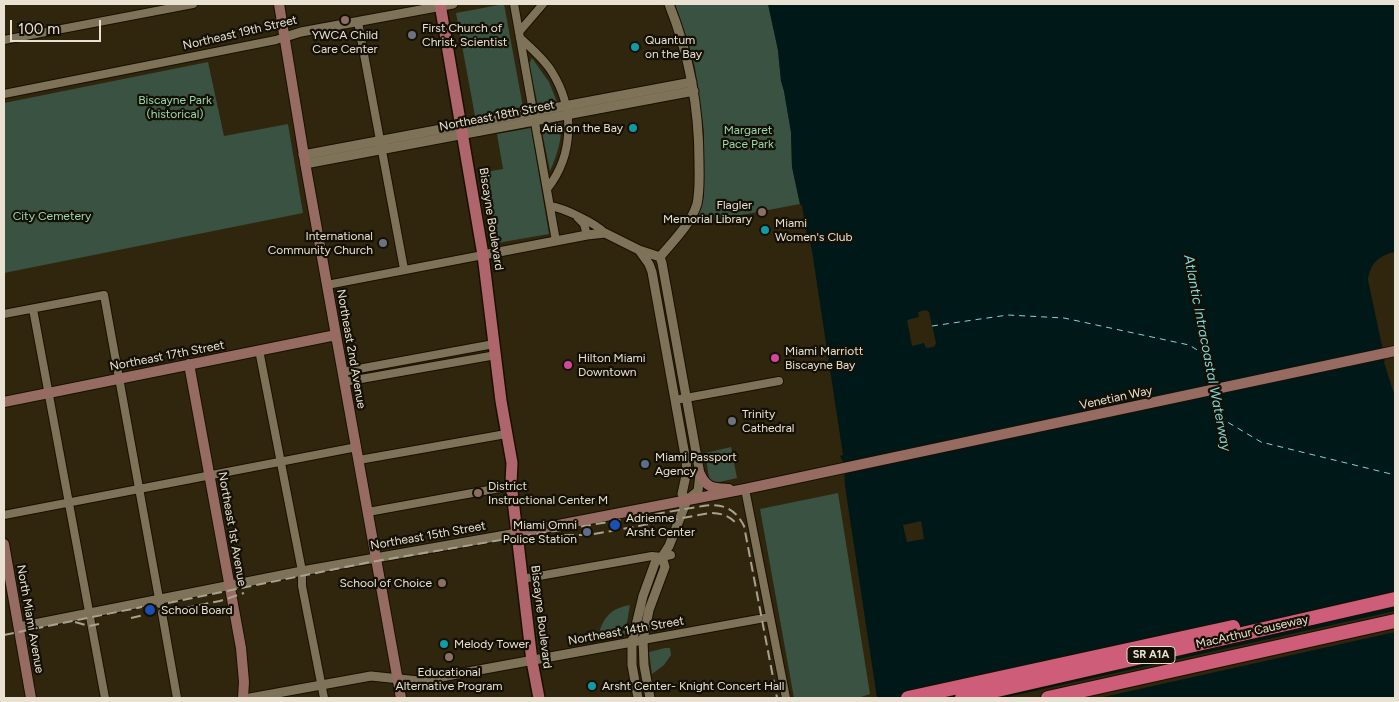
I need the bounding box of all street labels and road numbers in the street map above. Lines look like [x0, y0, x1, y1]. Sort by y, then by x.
street label: Northeast 19th Street [181, 13, 299, 53]
street label: Northeast 18th Street [438, 98, 556, 134]
street label: Biscayne Boulevard [476, 166, 506, 272]
street label: Northeast 2nd Avenue [333, 288, 369, 410]
street label: Northeast 17th Street [108, 338, 226, 374]
street label: Venetian Way [1078, 383, 1154, 413]
street label: Northeast 1st Avenue [215, 471, 249, 587]
street label: Northeast 15th Street [369, 519, 487, 553]
street label: North Miami Avenue [13, 564, 47, 674]
street label: Biscayne Boulevard [528, 564, 554, 670]
street label: MacArthur Causeway [1194, 612, 1310, 652]
street label: Northeast 14th Street [567, 614, 685, 648]
road number: SR A1A [1127, 646, 1175, 664]

